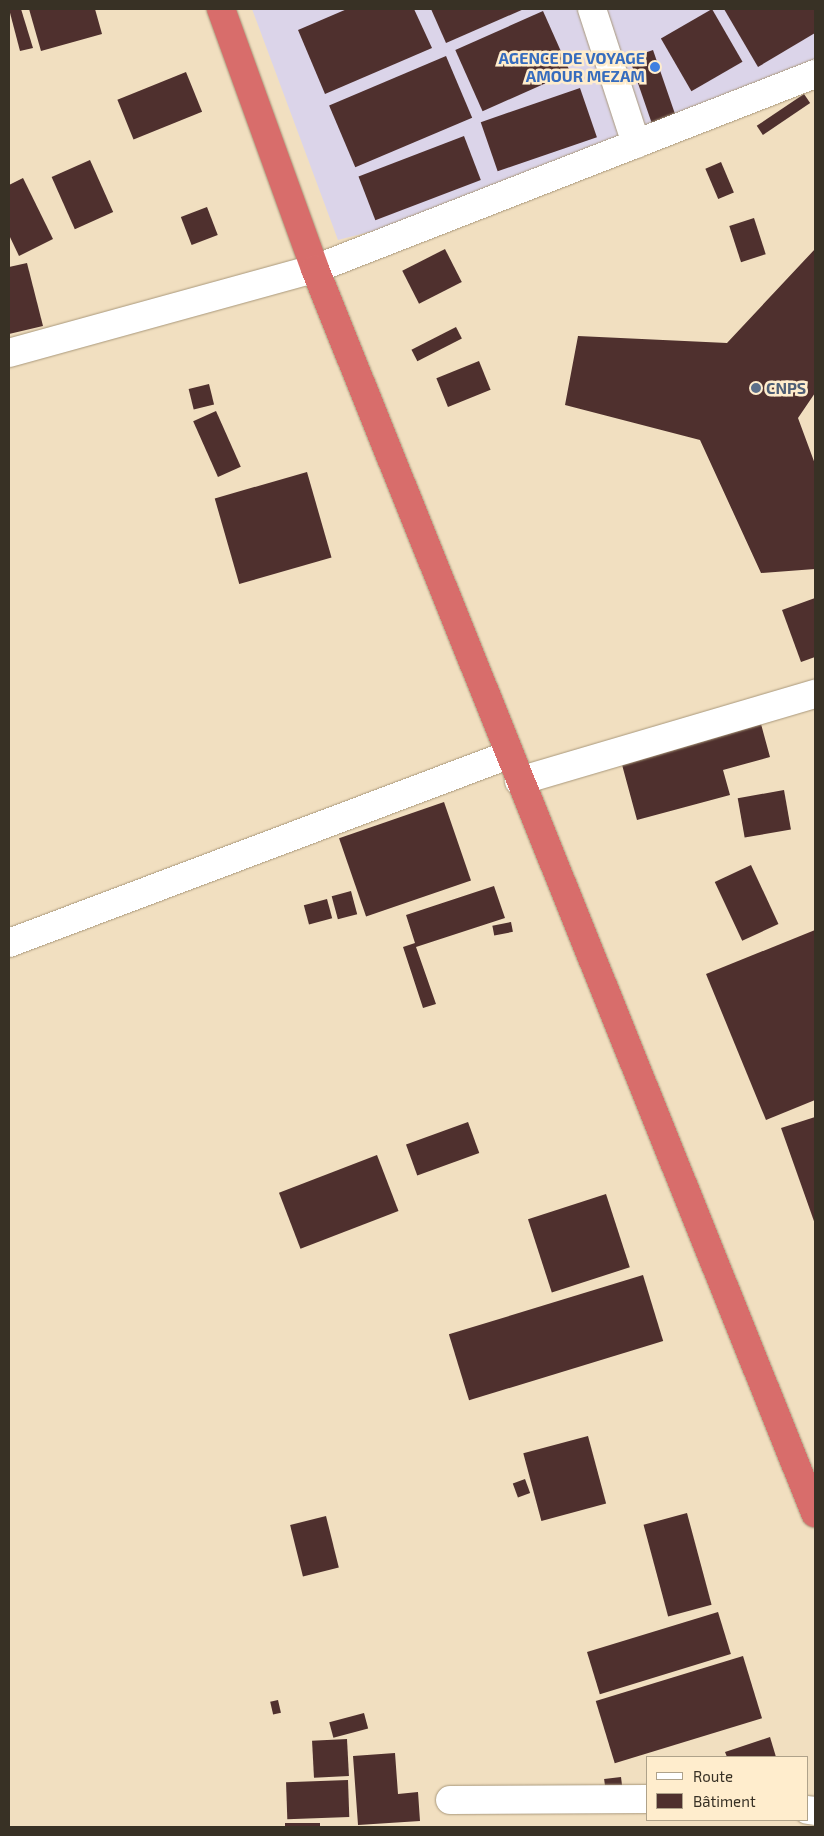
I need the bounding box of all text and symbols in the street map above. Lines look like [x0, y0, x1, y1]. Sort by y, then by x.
place label: AGENCE DE VOYAGE AMOUR MEZAM [498, 48, 645, 86]
marker: AGENCE DE VOYAGE AMOUR MEZAM [649, 61, 661, 73]
place label: CNPS [766, 378, 806, 398]
marker: CNPS [750, 382, 762, 394]
legend [646, 1756, 809, 1821]
text: Route [693, 1767, 733, 1785]
text: Bâtiment [693, 1792, 756, 1810]

